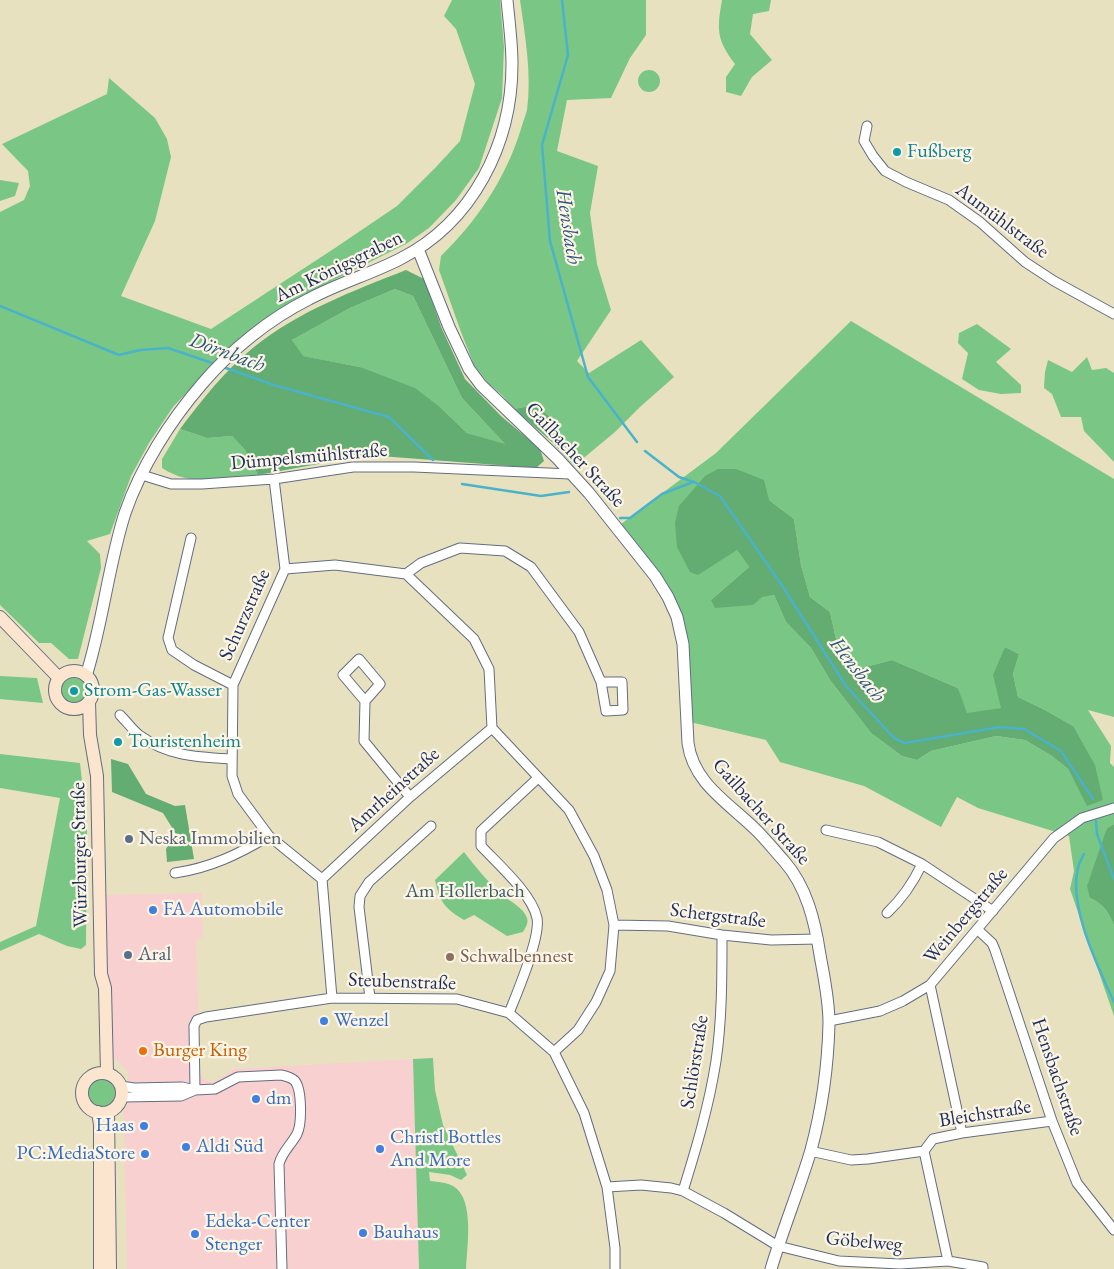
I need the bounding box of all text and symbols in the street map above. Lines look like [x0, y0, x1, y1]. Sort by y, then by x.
place label: Fußberg [907, 140, 971, 164]
marker: Fußberg [891, 146, 903, 158]
street label: Aumühlstraße [951, 178, 1053, 264]
water label: Hensbach [550, 188, 586, 266]
street label: Am Königsgraben [271, 226, 407, 308]
water label: Dörnbach [186, 328, 268, 378]
street label: Gailbacher Straße [520, 397, 630, 513]
street label: Dümpelsmühlstraße [230, 438, 388, 476]
street label: Schurzstraße [214, 565, 276, 665]
water label: Hensbach [824, 632, 890, 708]
place label: Strom-Gas-Wasser [84, 679, 222, 703]
marker: Strom-Gas-Wasser [68, 685, 80, 697]
place label: Touristenheim [128, 730, 241, 754]
marker: Touristenheim [112, 736, 124, 748]
street label: Amrheinstraße [343, 743, 445, 837]
street label: Gailbacher Straße [707, 754, 815, 870]
street label: Würzburger Straße [67, 782, 93, 928]
place label: Neska Immobilien [139, 827, 282, 851]
marker: Neska Immobilien [123, 833, 135, 845]
street label: Weinbergstraße [919, 863, 1013, 969]
park label: Am Hollerbach [405, 880, 525, 904]
place label: FA Automobile [163, 898, 283, 922]
street label: Schergstraße [669, 898, 767, 934]
marker: FA Automobile [147, 904, 159, 916]
place label: Aral [138, 943, 171, 967]
place label: Schwalbennest [460, 945, 573, 969]
marker: Aral [122, 949, 134, 961]
marker: Schwalbennest [444, 951, 456, 963]
street label: Steubenstraße [348, 968, 456, 996]
place label: Wenzel [334, 1009, 389, 1033]
street label: Schlörstraße [676, 1014, 714, 1110]
marker: Wenzel [318, 1015, 330, 1027]
street label: Hensbachstraße [1026, 1015, 1088, 1139]
place label: Burger King [153, 1039, 247, 1063]
marker: Burger King [137, 1045, 149, 1057]
place label: dm [266, 1087, 292, 1111]
marker: dm [250, 1093, 262, 1105]
street label: Bleichstraße [937, 1095, 1033, 1133]
place label: Haas [95, 1114, 134, 1138]
marker: Haas [138, 1120, 150, 1132]
place label: Christl Bottles And More [390, 1126, 501, 1173]
place label: Aldi Süd [196, 1135, 264, 1159]
marker: Aldi Süd [180, 1141, 192, 1153]
place label: PC:MediaStore [17, 1142, 135, 1166]
marker: Christl Bottles And More [374, 1143, 386, 1155]
marker: PC:MediaStore [139, 1148, 151, 1160]
place label: Edeka-Center Stenger [205, 1210, 310, 1257]
place label: Bauhaus [373, 1221, 439, 1245]
marker: Bauhaus [357, 1227, 369, 1239]
street label: Göbelweg [825, 1227, 903, 1257]
marker: Edeka-Center Stenger [189, 1228, 201, 1240]

